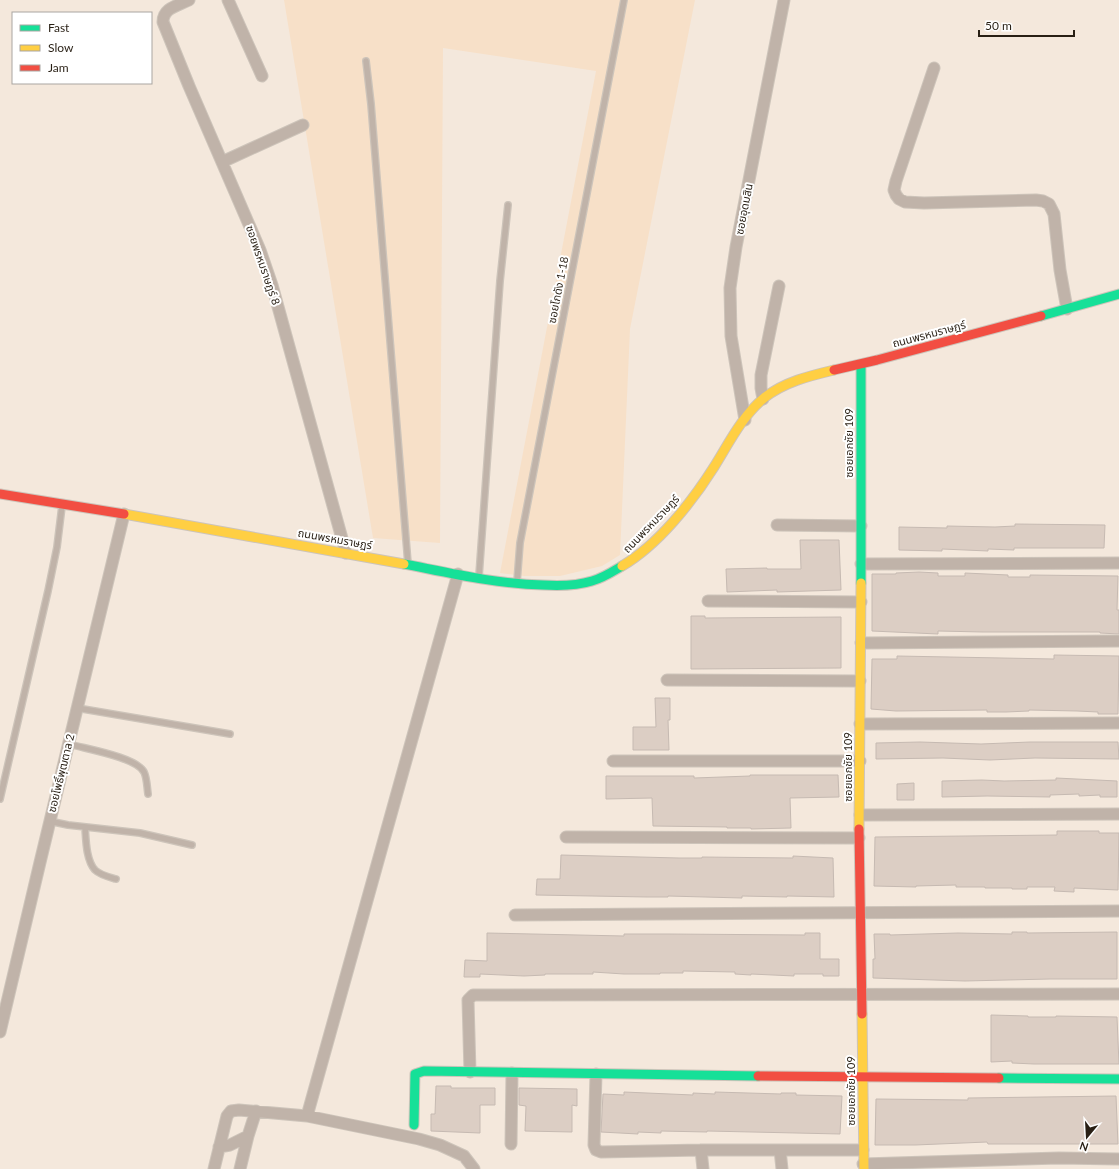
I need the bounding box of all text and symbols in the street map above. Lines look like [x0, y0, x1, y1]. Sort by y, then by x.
legend [12, 12, 152, 84]
scale bar [979, 12, 1074, 38]
text: 50 m [985, 18, 1012, 33]
text: Fast [48, 20, 70, 35]
text: Slow [48, 40, 74, 55]
text: Jam [48, 60, 69, 75]
street label: ซอยอุดมสิน [732, 182, 756, 236]
street label: ซอยพรหมราษฎร์ 8 [244, 223, 283, 306]
street label: ซอยโกดัง 1-18 [545, 255, 570, 324]
street label: ถนนพรหมราษฎร์ [891, 317, 967, 350]
street label: ซอยเอกชัย 109 [842, 408, 855, 478]
street label: ถนนพรหมราษฎร์ [620, 492, 682, 555]
street label: ถนนพรหมราษฎร์ [297, 526, 374, 552]
street label: ซอยโพธิ์พุฒตาล 2 [44, 732, 78, 814]
street label: ซอยเอกชัย 109 [841, 732, 854, 802]
street label: ซอยเอกชัย 109 [844, 1056, 857, 1126]
north arrow [1067, 1117, 1107, 1157]
text: N [1078, 1139, 1090, 1154]

